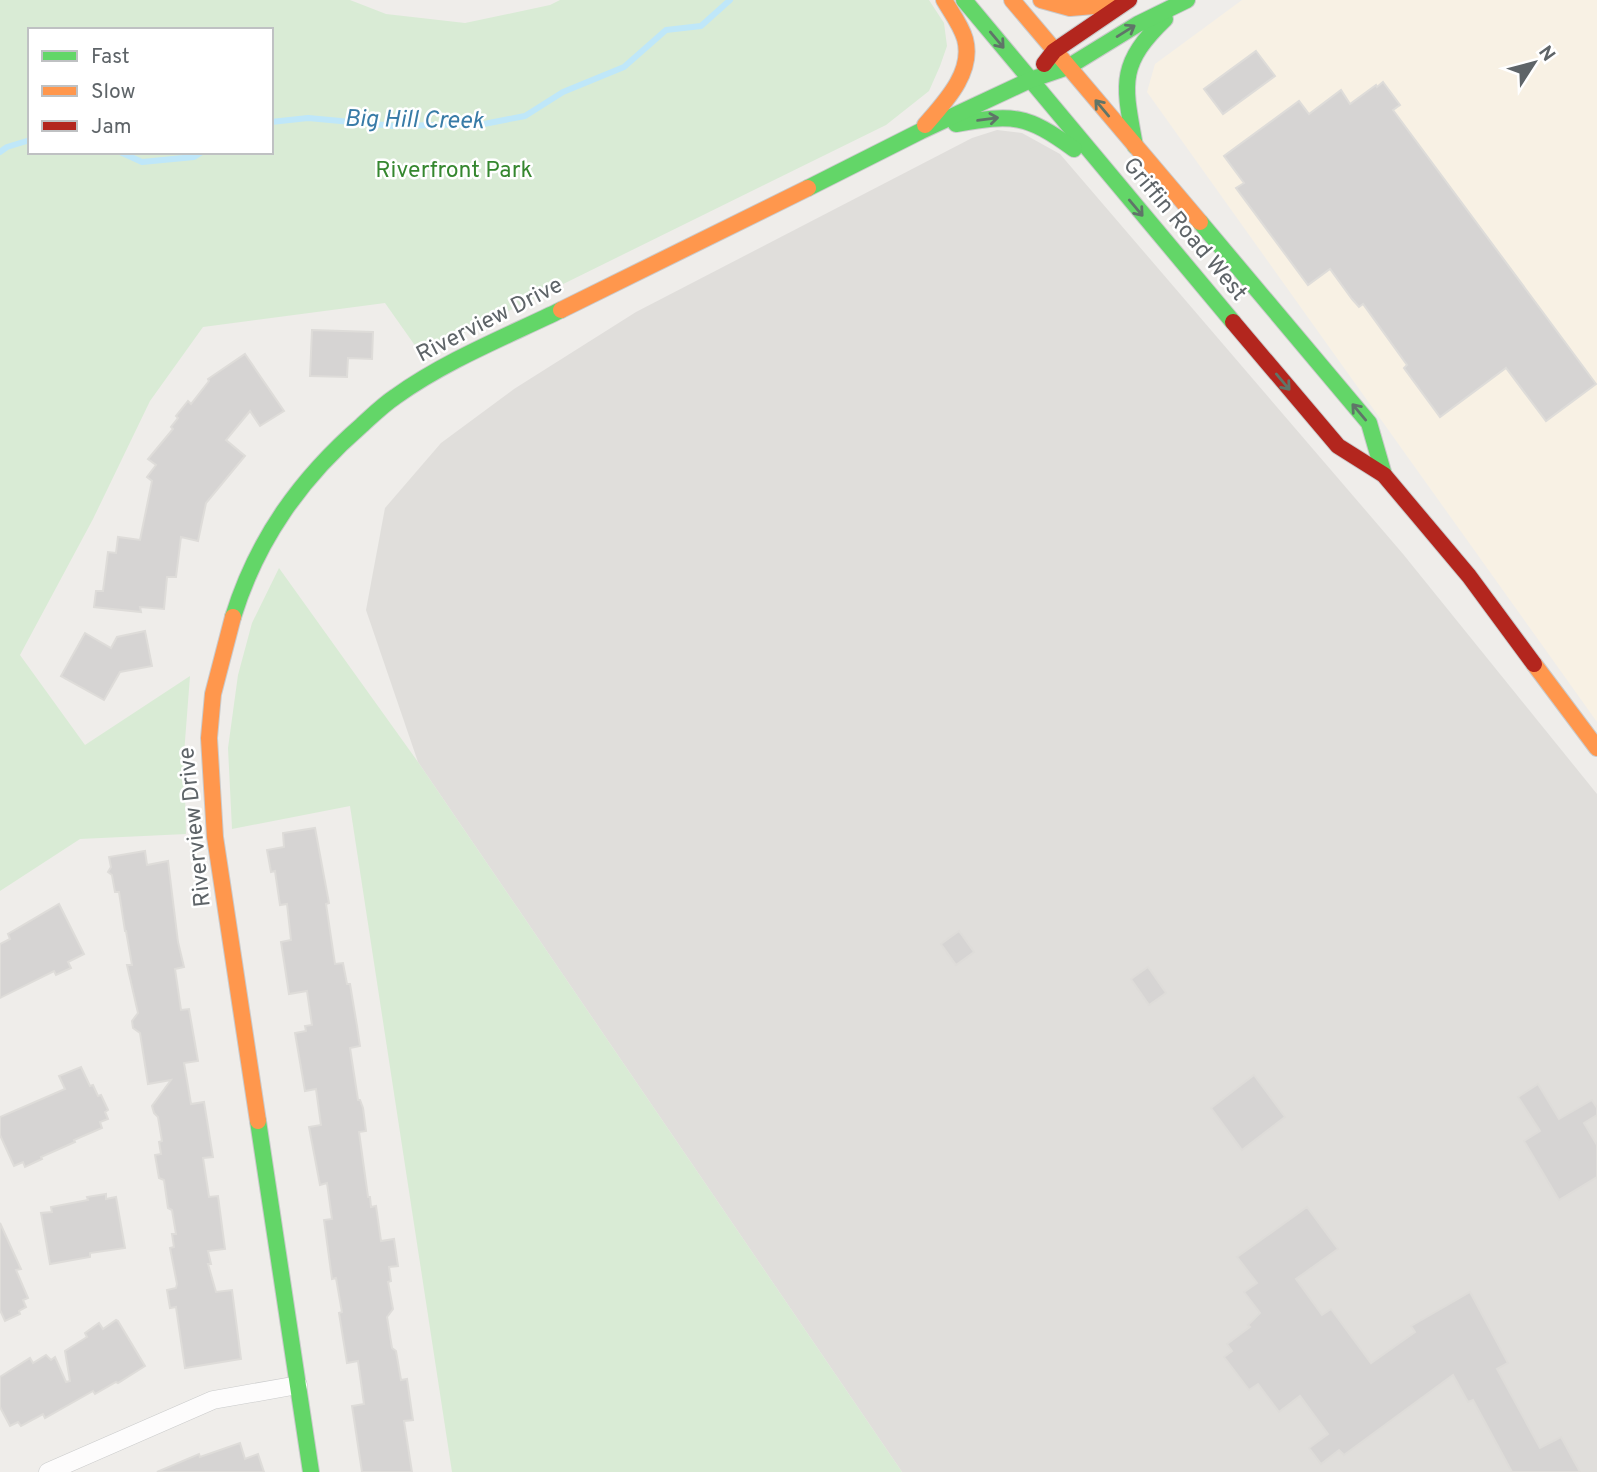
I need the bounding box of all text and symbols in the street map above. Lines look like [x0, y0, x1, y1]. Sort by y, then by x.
one-way arrow [1116, 24, 1136, 38]
legend [28, 28, 273, 154]
north arrow [1499, 28, 1569, 98]
one-way arrow [989, 31, 1005, 49]
text: N [1532, 42, 1560, 67]
text: Fast [91, 44, 130, 71]
text: Slow [91, 79, 136, 106]
one-way arrow [1094, 99, 1110, 117]
water label: Big Hill Creek [344, 105, 485, 137]
one-way arrow [976, 112, 999, 125]
text: Jam [91, 114, 132, 141]
street label: Griffin Road West [1115, 152, 1253, 308]
park label: Riverfront Park [375, 157, 533, 186]
one-way arrow [1128, 199, 1144, 217]
street label: Riverview Drive [412, 272, 568, 370]
one-way arrow [1275, 372, 1291, 390]
one-way arrow [1351, 404, 1367, 422]
street label: Riverview Drive [173, 746, 219, 908]

